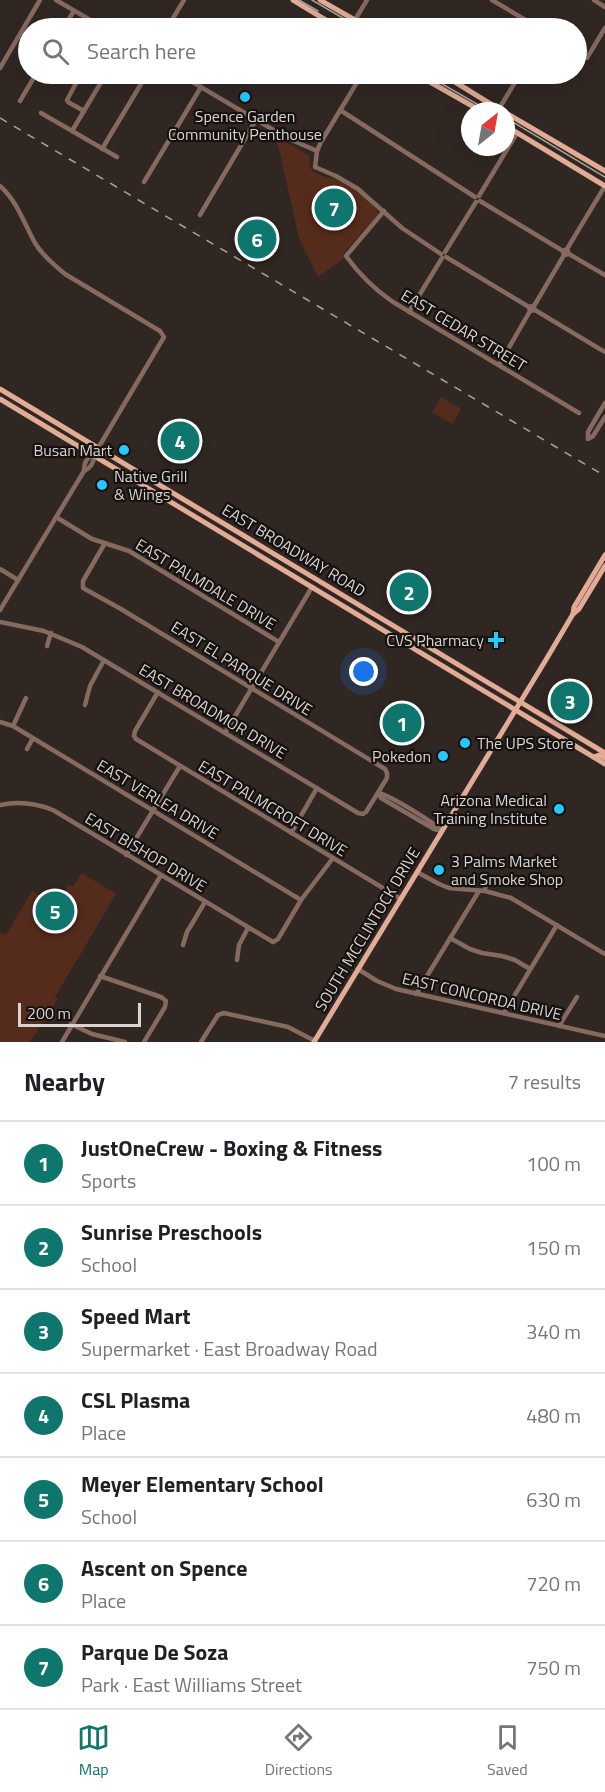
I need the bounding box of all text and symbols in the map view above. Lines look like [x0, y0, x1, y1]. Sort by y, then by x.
search box [18, 18, 587, 84]
text: Search here [87, 34, 196, 68]
icon: search [39, 35, 72, 68]
marker: Spence Garden Community Penthouse [238, 90, 252, 104]
north arrow [461, 102, 515, 156]
place label: Spence Garden Community Penthouse [168, 104, 322, 146]
pin: 7 [314, 186, 354, 230]
pin: 6 [238, 216, 276, 262]
street label: EAST CEDAR STREET [397, 283, 532, 377]
pin: 4 [160, 418, 200, 464]
place label: Busan Mart [33, 438, 112, 462]
marker: Busan Mart [117, 443, 131, 457]
place label: Native Grill & Wings [114, 464, 187, 506]
marker: Native Grill & Wings [95, 478, 109, 492]
street label: EAST BROADWAY ROAD [218, 498, 370, 602]
street label: EAST PALMDALE DRIVE [131, 532, 281, 636]
pin: 2 [390, 570, 428, 614]
street label: EAST EL PARQUE DRIVE [167, 615, 318, 721]
place label: CVS Pharmacy [386, 628, 484, 652]
marker: CVS Pharmacy [489, 633, 503, 647]
street label: EAST BROADMOR DRIVE [135, 657, 292, 765]
your location [349, 657, 378, 686]
pin: 3 [550, 678, 590, 724]
pin: 1 [382, 700, 422, 746]
place label: The UPS Store [477, 731, 574, 755]
marker: The UPS Store [458, 736, 472, 750]
place label: Pokedon [372, 744, 431, 768]
marker: Pokedon [436, 749, 450, 763]
street label: EAST VERLEA DRIVE [92, 753, 224, 845]
street label: EAST PALMCROFT DRIVE [194, 754, 352, 862]
place label: Arizona Medical Training Institute [434, 788, 547, 830]
marker: Arizona Medical Training Institute [552, 802, 566, 816]
street label: EAST BISHOP DRIVE [81, 806, 211, 898]
street label: SOUTH MCCLINTOCK DRIVE [308, 842, 426, 1016]
place label: 3 Palms Market and Smoke Shop [451, 849, 563, 891]
marker: 3 Palms Market and Smoke Shop [432, 863, 446, 877]
pin: 5 [36, 888, 74, 934]
street label: EAST CONCORDA DRIVE [400, 966, 564, 1026]
scale bar [18, 1000, 141, 1028]
text: 200 m [27, 1001, 71, 1025]
text: Nearby [24, 1062, 105, 1101]
text: 7 results [508, 1066, 581, 1097]
text: JustOneCrew - Boxing & Fitness [81, 1131, 382, 1165]
text: 1 [38, 1148, 49, 1179]
text: 100 m [526, 1148, 581, 1179]
text: Sports [81, 1165, 136, 1196]
text: Sunrise Preschools [81, 1215, 262, 1249]
text: 2 [38, 1232, 49, 1263]
text: 150 m [526, 1232, 581, 1263]
text: School [81, 1249, 137, 1280]
text: Speed Mart [81, 1299, 191, 1333]
text: 3 [38, 1316, 49, 1347]
text: 340 m [526, 1316, 581, 1347]
text: Supermarket · East Broadway Road [81, 1333, 378, 1364]
text: CSL Plasma [81, 1383, 190, 1417]
text: 4 [38, 1400, 49, 1431]
text: 480 m [526, 1400, 581, 1431]
text: Place [81, 1417, 126, 1448]
text: Meyer Elementary School [81, 1467, 324, 1501]
text: 5 [38, 1484, 49, 1515]
text: 630 m [526, 1484, 581, 1515]
text: School [81, 1501, 137, 1532]
text: Ascent on Spence [81, 1551, 248, 1585]
text: 6 [38, 1568, 49, 1599]
text: 720 m [526, 1568, 581, 1599]
text: Place [81, 1585, 126, 1616]
text: Parque De Soza [81, 1635, 228, 1669]
text: 7 [38, 1652, 49, 1683]
text: 750 m [526, 1652, 581, 1683]
text: Park · East Williams Street [81, 1669, 302, 1700]
tab: Map [77, 1721, 110, 1781]
tab: Directions [265, 1721, 333, 1781]
tab: Saved [487, 1721, 528, 1781]

